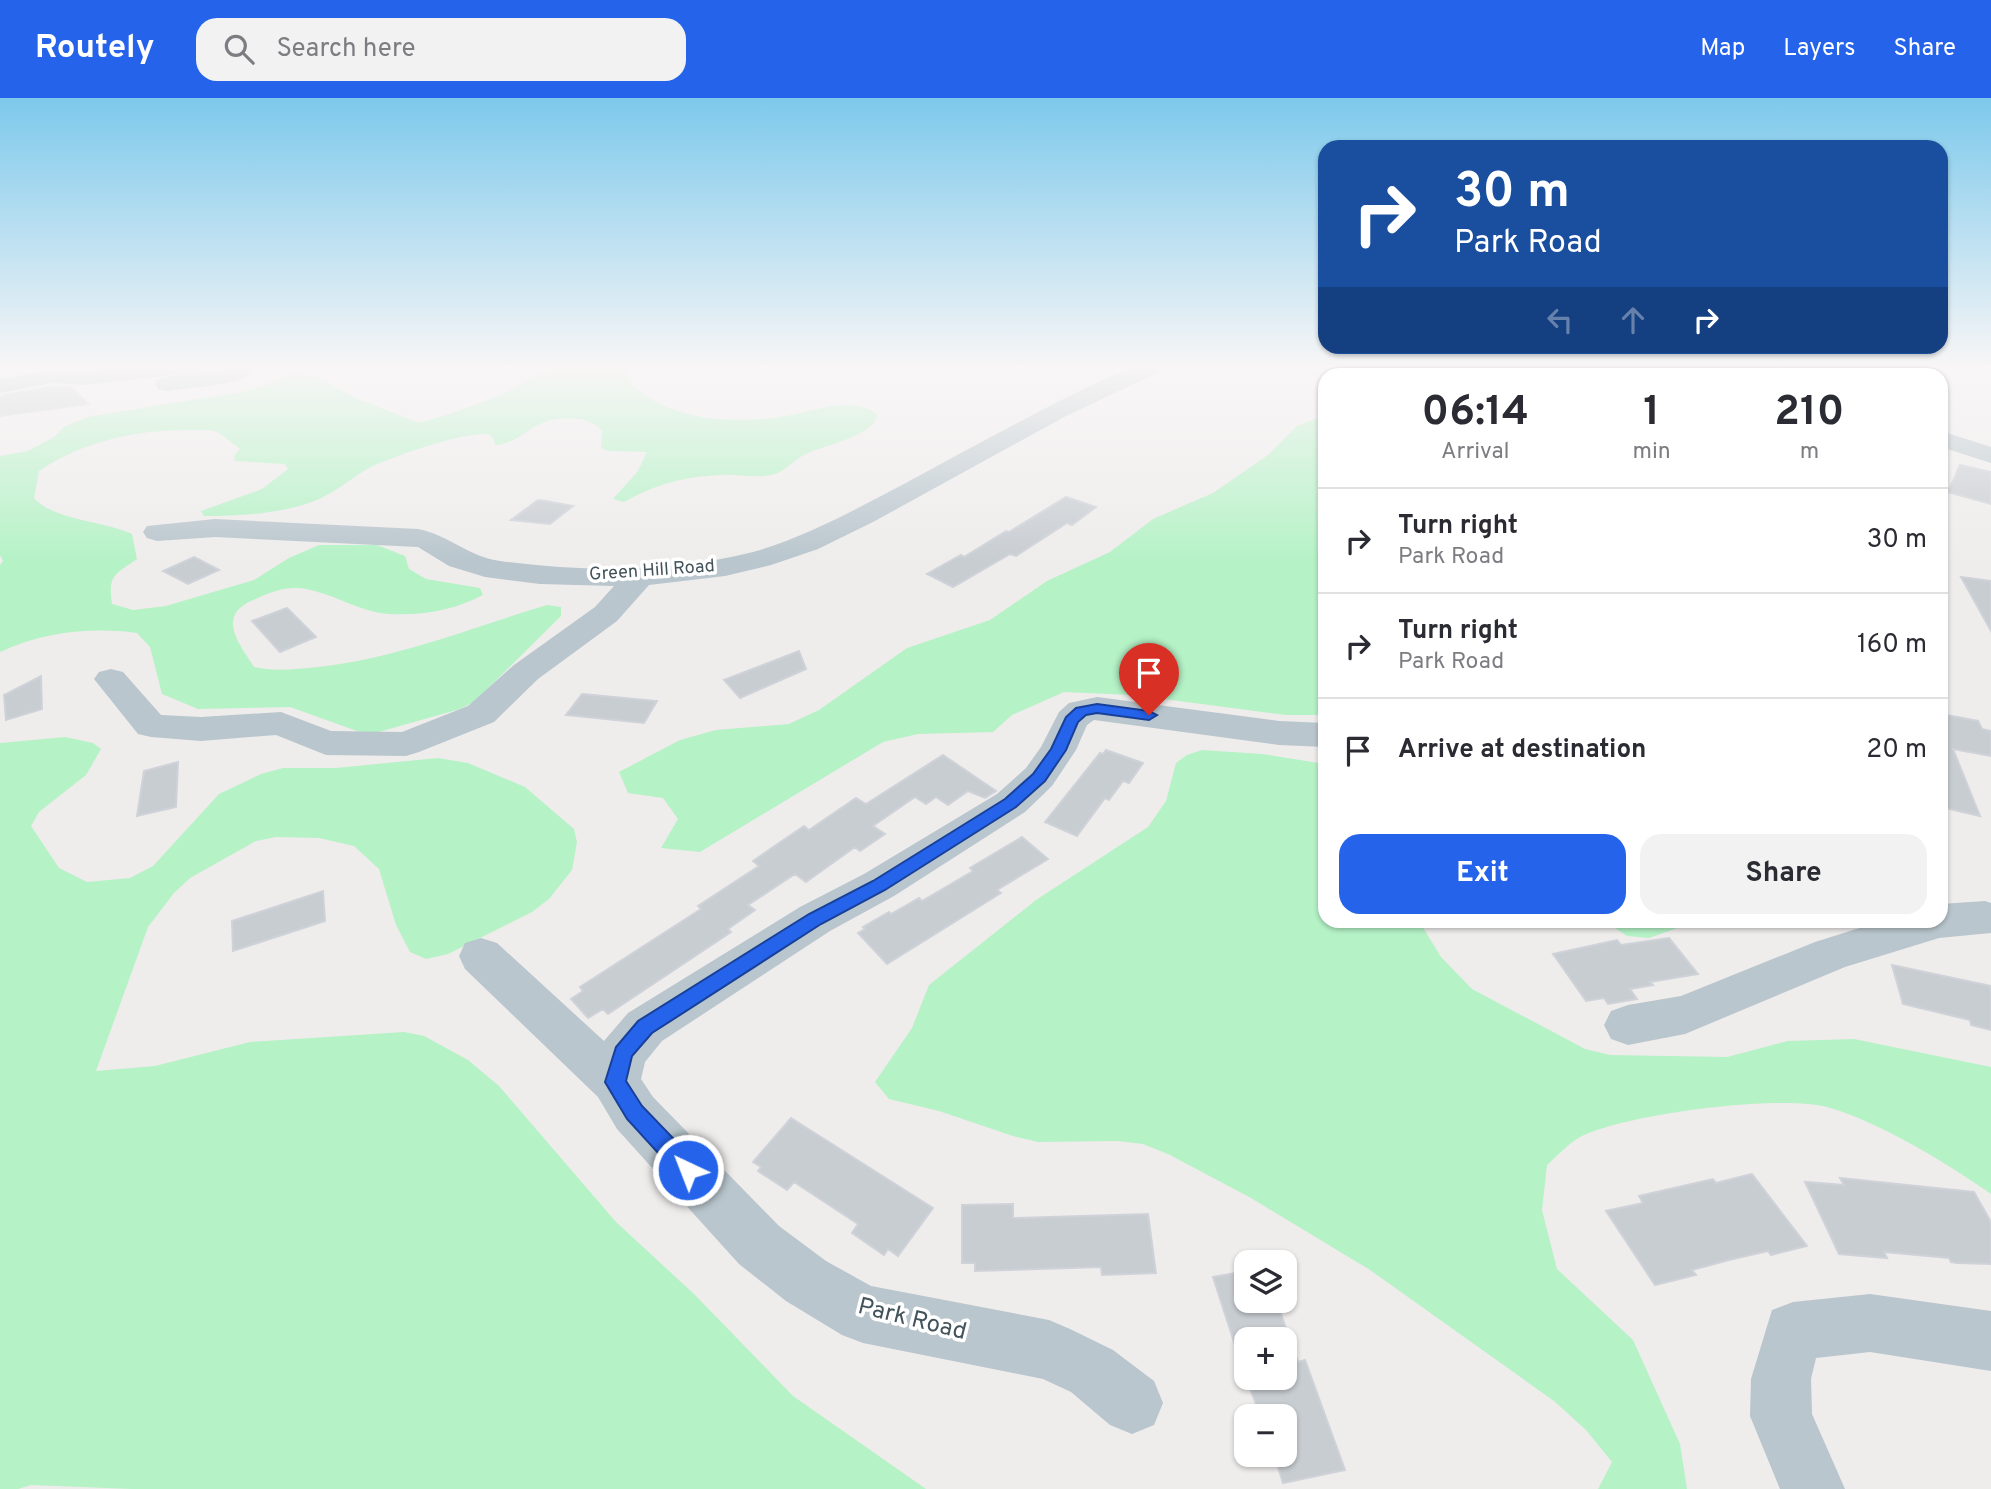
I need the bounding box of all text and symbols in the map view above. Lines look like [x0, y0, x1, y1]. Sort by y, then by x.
search box [196, 18, 686, 81]
text: Routely [35, 28, 154, 70]
icon: search [220, 30, 258, 68]
text: Search here [276, 33, 415, 66]
text: Map [1700, 34, 1745, 64]
text: Layers [1783, 34, 1855, 64]
text: Share [1893, 34, 1956, 64]
text: 30 m [1454, 163, 1570, 225]
icon: right [1339, 168, 1430, 259]
text: Park Road [1454, 224, 1602, 264]
icon: left [1541, 301, 1579, 339]
icon: ahead [1614, 301, 1652, 339]
icon: right [1687, 301, 1725, 339]
text: 06:14 [1422, 387, 1529, 440]
text: 1 [1643, 387, 1660, 440]
text: 210 [1774, 387, 1844, 440]
text: Arrival [1441, 438, 1510, 467]
text: min [1633, 438, 1671, 467]
text: m [1800, 438, 1819, 467]
text: Turn right [1398, 510, 1518, 543]
icon: right [1339, 522, 1377, 560]
text: 30 m [1867, 524, 1927, 557]
text: Park Road [1398, 543, 1504, 572]
street label: Green Hill Road [589, 555, 715, 587]
text: Turn right [1398, 615, 1518, 648]
icon: right [1339, 627, 1377, 665]
text: 160 m [1857, 629, 1927, 662]
pin [1119, 643, 1179, 715]
text: Park Road [1398, 648, 1504, 677]
icon: arrive [1130, 654, 1168, 692]
icon: arrive [1339, 732, 1377, 770]
text: Arrive at destination [1398, 734, 1646, 767]
text: 20 m [1866, 734, 1927, 767]
button: Exit [1339, 834, 1626, 914]
button: Share [1640, 834, 1927, 914]
position arrow [651, 1133, 725, 1207]
map controls [1234, 1250, 1297, 1467]
button: layers [1234, 1250, 1297, 1313]
street label: Park Road [855, 1292, 969, 1348]
button: + [1234, 1327, 1297, 1390]
button: − [1234, 1404, 1297, 1467]

